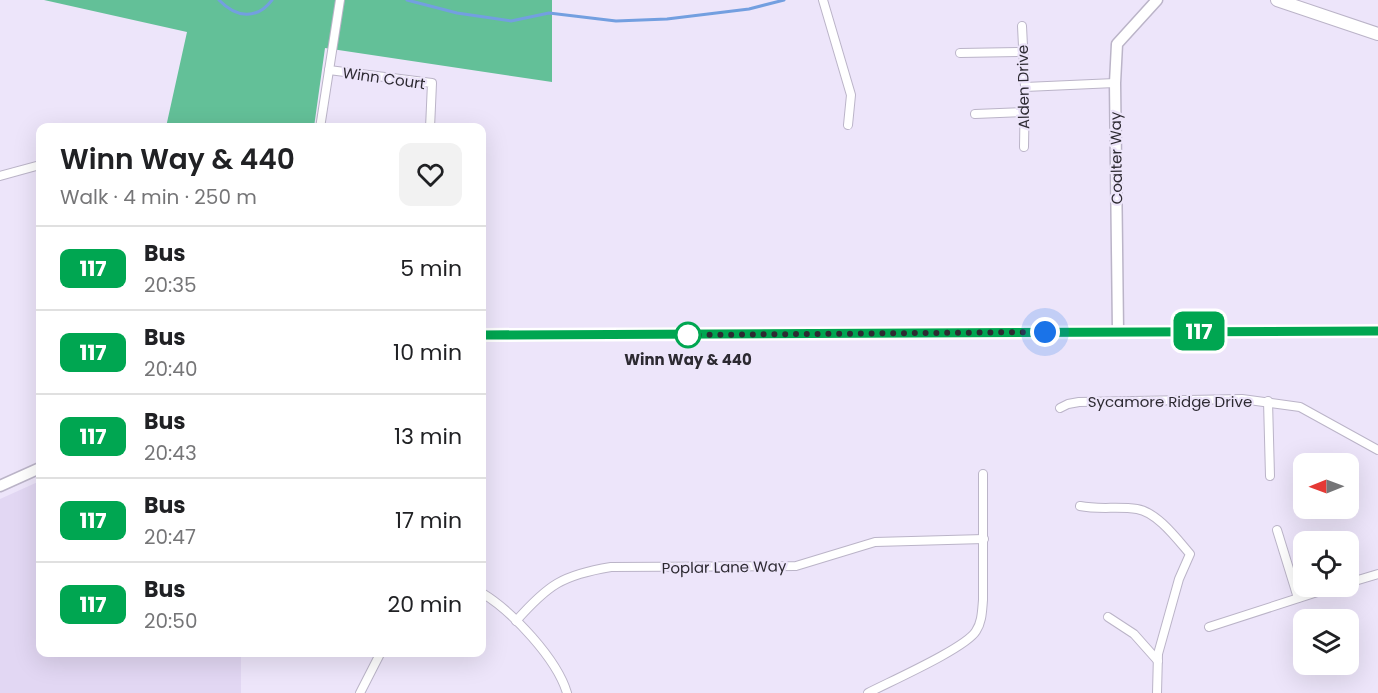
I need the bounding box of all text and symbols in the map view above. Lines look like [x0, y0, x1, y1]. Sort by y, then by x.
street label: Alden Drive [1012, 45, 1034, 129]
street label: Winn Court [341, 62, 427, 94]
street label: Coalter Way [1105, 111, 1127, 204]
text: Winn Way & 440 [60, 140, 295, 179]
button: heart [399, 143, 462, 206]
text: Walk · 4 min · 250 m [60, 183, 257, 211]
text: Bus [144, 238, 186, 269]
text: 5 min [400, 253, 462, 284]
text: 117 [79, 254, 107, 283]
text: 20:35 [144, 271, 197, 299]
line badge: 117 [1164, 312, 1234, 350]
your location [1030, 317, 1060, 347]
text: 117 [1185, 317, 1213, 346]
text: Bus [144, 322, 186, 353]
marker: Winn Way & 440 [675, 322, 701, 348]
text: 10 min [393, 337, 462, 368]
text: 117 [79, 338, 107, 367]
place label: Winn Way & 440 [624, 349, 752, 370]
text: 20:40 [144, 355, 197, 383]
street label: Sycamore Ridge Drive [1088, 391, 1252, 412]
text: Bus [144, 406, 186, 437]
text: 13 min [394, 421, 462, 452]
text: 117 [79, 422, 107, 451]
text: 20:43 [144, 439, 197, 467]
north arrow [1293, 453, 1359, 519]
map controls [1293, 453, 1359, 675]
text: Bus [144, 490, 186, 521]
text: 17 min [395, 505, 462, 536]
text: 117 [79, 506, 107, 535]
text: 20:47 [144, 523, 196, 551]
button: locate [1293, 531, 1359, 597]
street label: Poplar Lane Way [662, 555, 787, 579]
text: Bus [144, 574, 186, 605]
text: 20 min [388, 589, 462, 620]
text: 117 [79, 590, 107, 619]
text: 20:50 [144, 607, 197, 635]
button: layers [1293, 609, 1359, 675]

